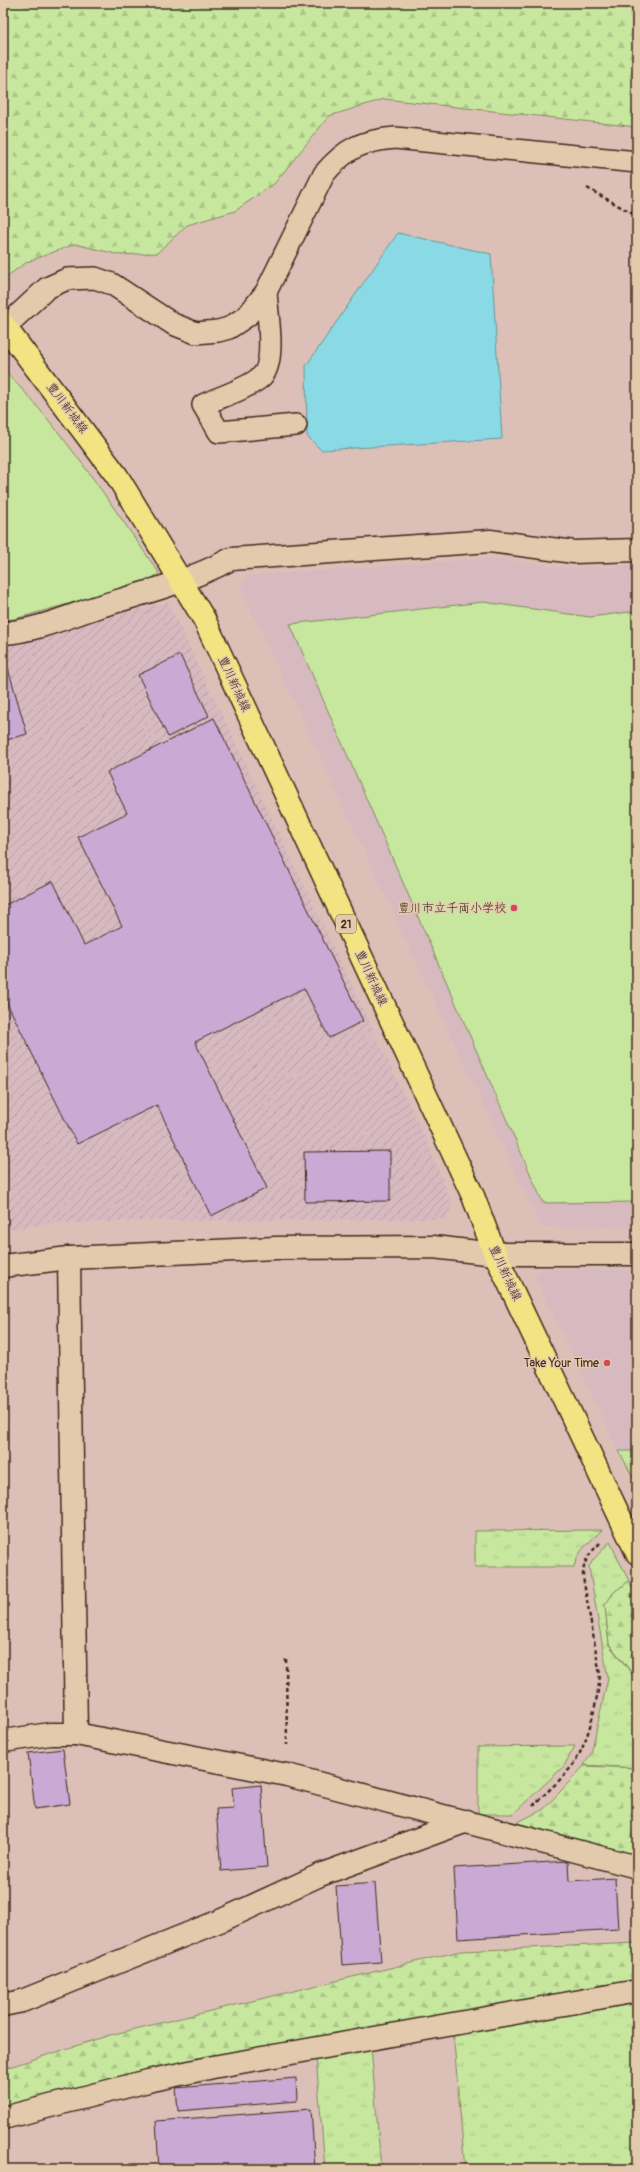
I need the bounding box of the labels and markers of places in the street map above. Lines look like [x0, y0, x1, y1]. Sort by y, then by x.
place label: 豊川市立千両小学校 [398, 901, 506, 916]
marker: 豊川市立千両小学校 [509, 903, 519, 913]
place label: Take Your Time [524, 1356, 599, 1371]
marker: Take Your Time [602, 1358, 612, 1368]

